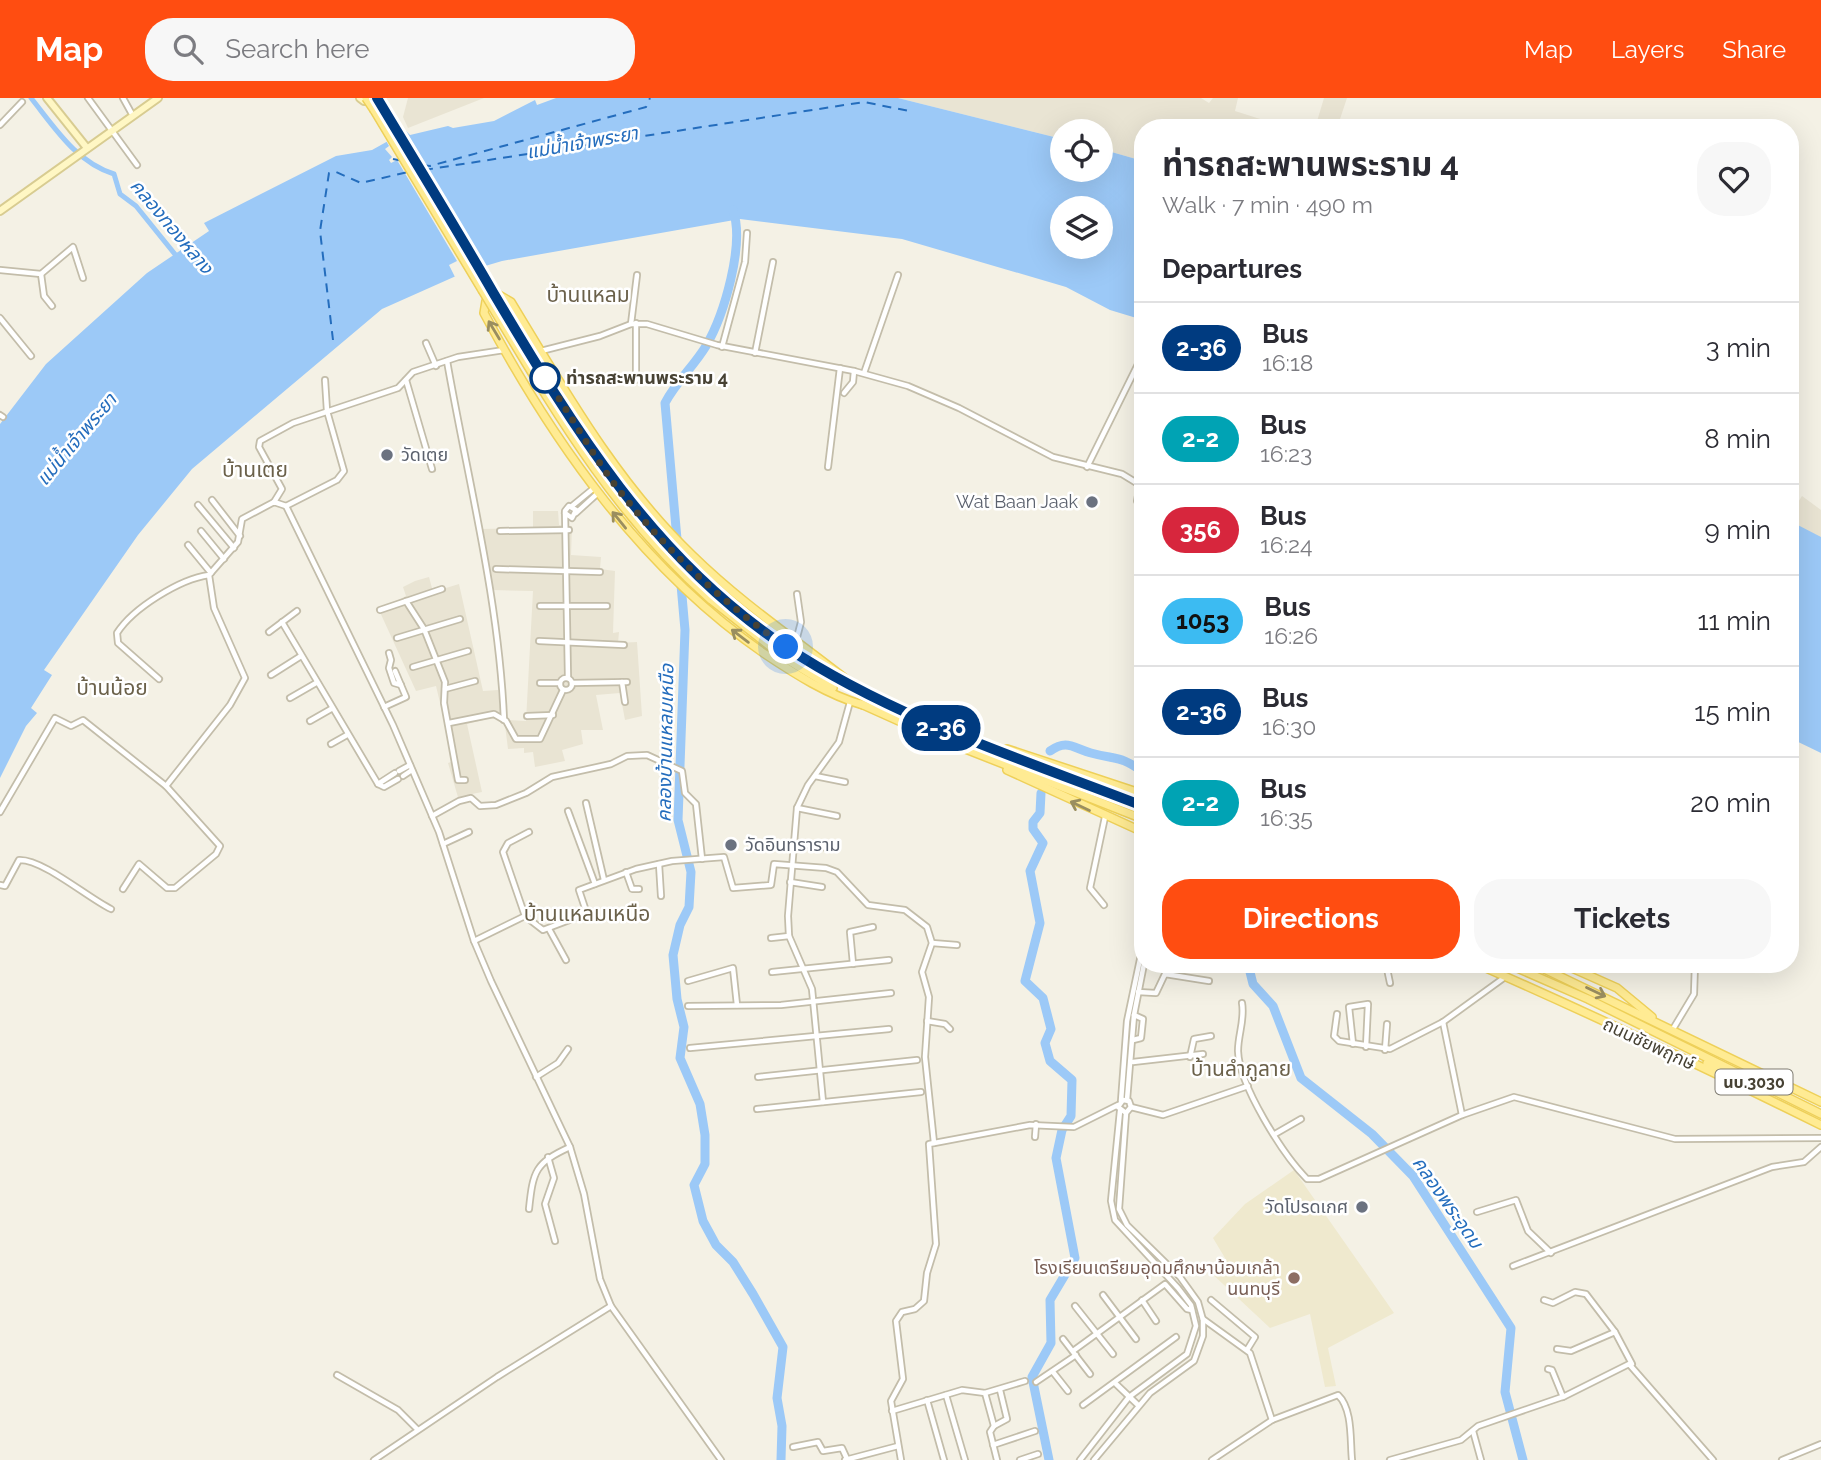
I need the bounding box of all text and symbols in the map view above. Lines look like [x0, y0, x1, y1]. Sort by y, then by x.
search box [145, 18, 635, 81]
text: Map [35, 30, 103, 69]
icon: search [169, 30, 207, 68]
text: Search here [225, 34, 370, 64]
text: Map [1524, 35, 1573, 64]
text: Layers [1611, 35, 1684, 64]
text: Share [1722, 35, 1786, 64]
water label: แม่น้ำเจ้าพระยา [524, 119, 641, 163]
map controls [1050, 119, 1113, 259]
button: locate [1050, 119, 1113, 182]
button: heart [1697, 142, 1771, 216]
text: ท่ารถสะพานพระราม 4 [1162, 145, 1459, 184]
water label: คลองทองหลาง [126, 174, 218, 278]
text: Walk · 7 min · 490 m [1162, 191, 1373, 218]
button: layers [1050, 196, 1113, 259]
text: Departures [1162, 254, 1302, 284]
district label: บ้านแหลม [546, 282, 630, 307]
text: Bus [1262, 319, 1308, 349]
one-way arrow [486, 321, 500, 341]
text: 2-36 [1176, 333, 1227, 362]
text: 3 min [1706, 333, 1771, 363]
text: 16:18 [1262, 349, 1313, 376]
marker: ท่ารถสะพานพระราม 4 [530, 363, 560, 393]
place label: ท่ารถสะพานพระราม 4 [566, 367, 728, 388]
water label: แม่น้ำเจ้าพระยา [30, 387, 121, 489]
text: Bus [1260, 410, 1307, 440]
text: 2-2 [1182, 424, 1219, 453]
text: 8 min [1704, 424, 1771, 454]
text: 16:23 [1260, 440, 1312, 467]
place label: วัดเตย [401, 444, 448, 465]
marker: วัดเตย [379, 447, 395, 463]
district label: บ้านเตย [222, 457, 288, 482]
place label: Wat Baan Jaak [956, 491, 1078, 512]
marker: Wat Baan Jaak [1084, 494, 1100, 510]
text: Bus [1260, 501, 1307, 531]
one-way arrow [611, 511, 627, 529]
text: 356 [1180, 515, 1221, 544]
text: 9 min [1704, 515, 1771, 545]
text: 16:24 [1260, 531, 1313, 558]
text: Bus [1264, 592, 1311, 622]
text: 1053 [1176, 606, 1229, 635]
text: 11 min [1697, 606, 1771, 636]
text: 16:26 [1264, 622, 1318, 649]
one-way arrow [731, 629, 750, 643]
your location [768, 629, 803, 664]
water label: คลองบ้านแหลมเหนือ [653, 663, 677, 822]
district label: บ้านน้อย [76, 675, 148, 700]
text: Bus [1262, 683, 1308, 713]
text: 2-36 [1176, 697, 1227, 726]
text: 15 min [1694, 697, 1771, 727]
line badge: 2-36 [892, 705, 990, 751]
text: 2-36 [916, 713, 966, 742]
text: 16:30 [1262, 713, 1316, 740]
text: Bus [1260, 774, 1307, 804]
text: 2-2 [1182, 788, 1219, 817]
text: 20 min [1690, 788, 1771, 818]
one-way arrow [1070, 798, 1091, 812]
text: 16:35 [1260, 804, 1313, 831]
place label: วัดอินทราราม [745, 834, 841, 855]
marker: วัดอินทราราม [723, 837, 739, 853]
button: Directions [1162, 879, 1460, 959]
button: Tickets [1474, 879, 1771, 959]
district label: บ้านแหลมเหนือ [524, 901, 650, 926]
one-way arrow [1585, 986, 1606, 1000]
street label: ถนนชัยพฤกษ์ [1600, 1013, 1699, 1074]
district label: บ้านลำภูลาย [1191, 1056, 1291, 1082]
road number: นบ.3030 [1716, 1070, 1792, 1094]
water label: คลองพระอุดม [1408, 1152, 1488, 1254]
place label: วัดโปรดเกศ [1265, 1196, 1348, 1217]
marker: วัดโปรดเกศ [1354, 1199, 1370, 1215]
place label: โรงเรียนเตรียมอุดมศึกษาน้อมเกล้า นนทบุรี [1034, 1257, 1280, 1300]
marker: โรงเรียนเตรียมอุดมศึกษาน้อมเกล้า นนทบุรี [1286, 1270, 1302, 1286]

